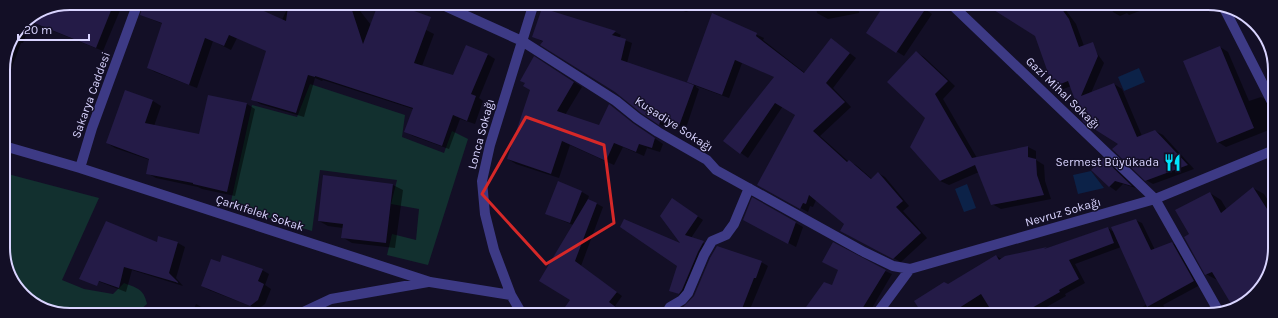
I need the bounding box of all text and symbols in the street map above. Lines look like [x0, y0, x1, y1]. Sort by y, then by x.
scale bar [18, 16, 89, 42]
text: 20 m [24, 23, 52, 37]
street label: Sakarya Caddesi [69, 50, 113, 140]
street label: Gazi Mihal Sokağı [1023, 54, 1103, 132]
street label: Kuşadiye Sokağı [632, 94, 716, 154]
street label: Lonca Sokağı [465, 97, 497, 171]
restaurant icon: Sermest Büyükada [1162, 152, 1182, 172]
place label: Sermest Büyükada [1056, 155, 1159, 169]
street label: Çarkıfelek Sokak [214, 192, 306, 234]
street label: Nevruz Sokağı [1024, 195, 1102, 229]

